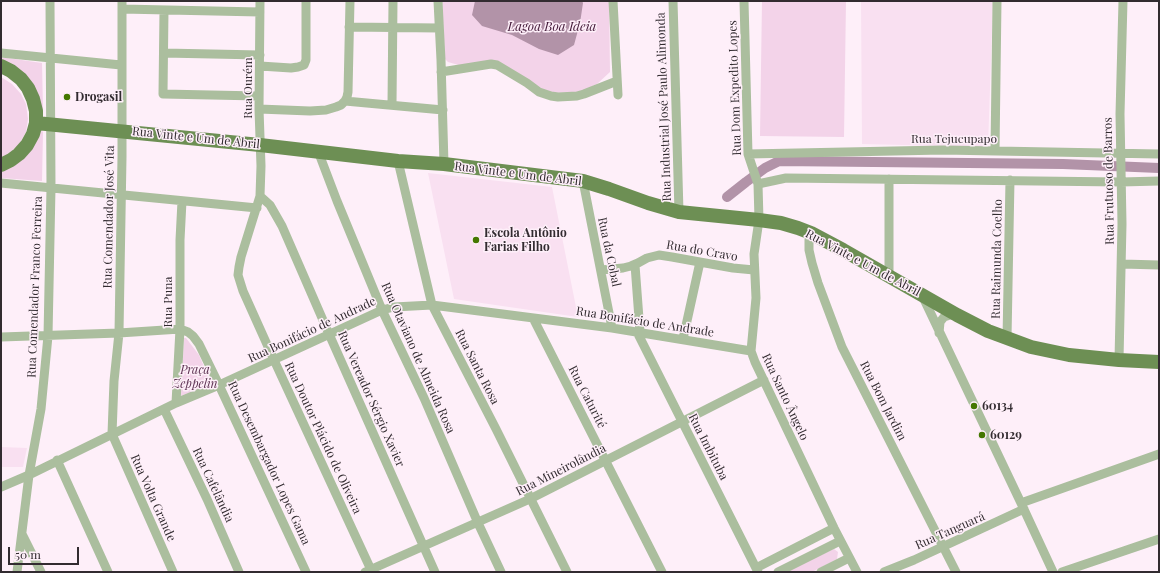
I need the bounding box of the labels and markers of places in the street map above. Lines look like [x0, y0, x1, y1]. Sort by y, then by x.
place label: Drogasil [75, 90, 122, 104]
marker: Drogasil [62, 92, 72, 102]
place label: Escola Antônio Farias Filho [484, 226, 567, 254]
marker: Escola Antônio Farias Filho [471, 235, 481, 245]
place label: 60134 [982, 399, 1013, 413]
marker: 60134 [969, 401, 979, 411]
place label: 60129 [990, 428, 1022, 442]
marker: 60129 [977, 430, 987, 440]

